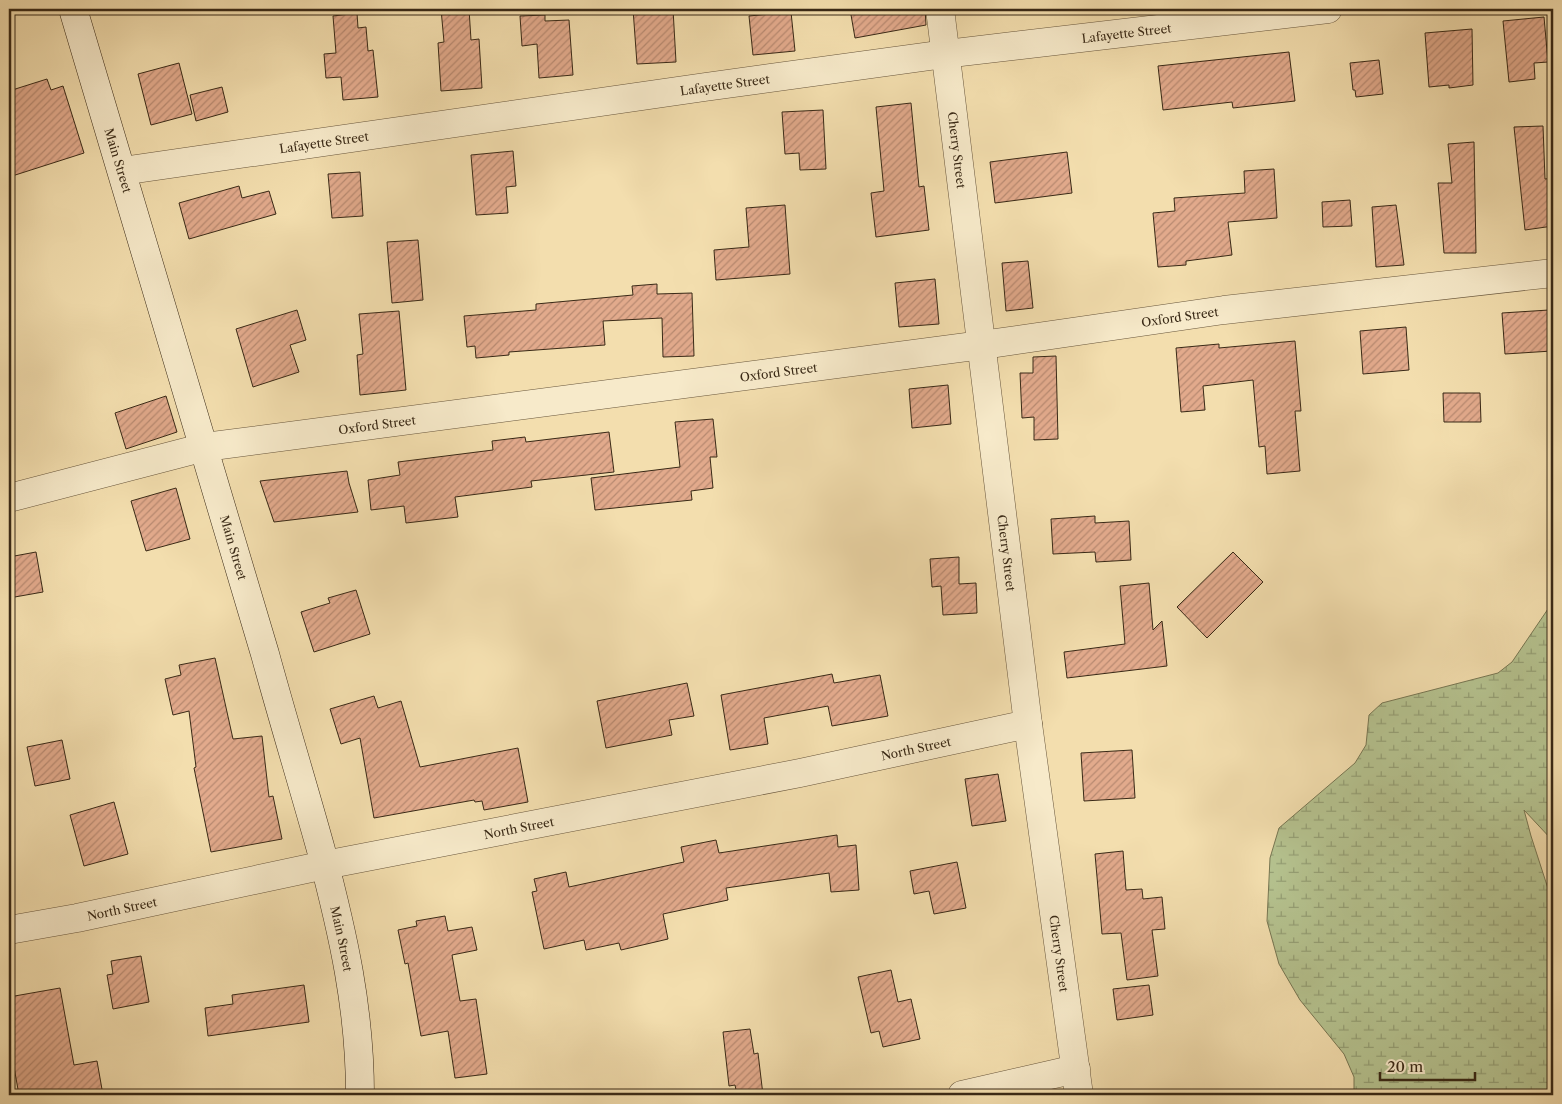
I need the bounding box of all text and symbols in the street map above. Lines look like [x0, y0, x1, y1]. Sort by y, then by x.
street label: Lafayette Street [1081, 20, 1173, 45]
street label: Lafayette Street [679, 71, 771, 98]
street label: Cherry Street [945, 111, 970, 190]
street label: Main Street [102, 126, 136, 195]
street label: Lafayette Street [278, 128, 370, 156]
street label: Oxford Street [1140, 303, 1220, 329]
street label: Oxford Street [739, 359, 819, 384]
street label: Oxford Street [337, 412, 417, 437]
street label: Main Street [217, 513, 251, 582]
street label: Cherry Street [995, 514, 1019, 593]
street label: North Street [880, 733, 953, 763]
street label: North Street [482, 813, 556, 842]
street label: North Street [86, 893, 159, 923]
street label: Main Street [328, 904, 356, 973]
street label: Cherry Street [1047, 914, 1072, 993]
scale bar [1380, 1049, 1474, 1081]
text: 20 m [1387, 1057, 1423, 1076]

